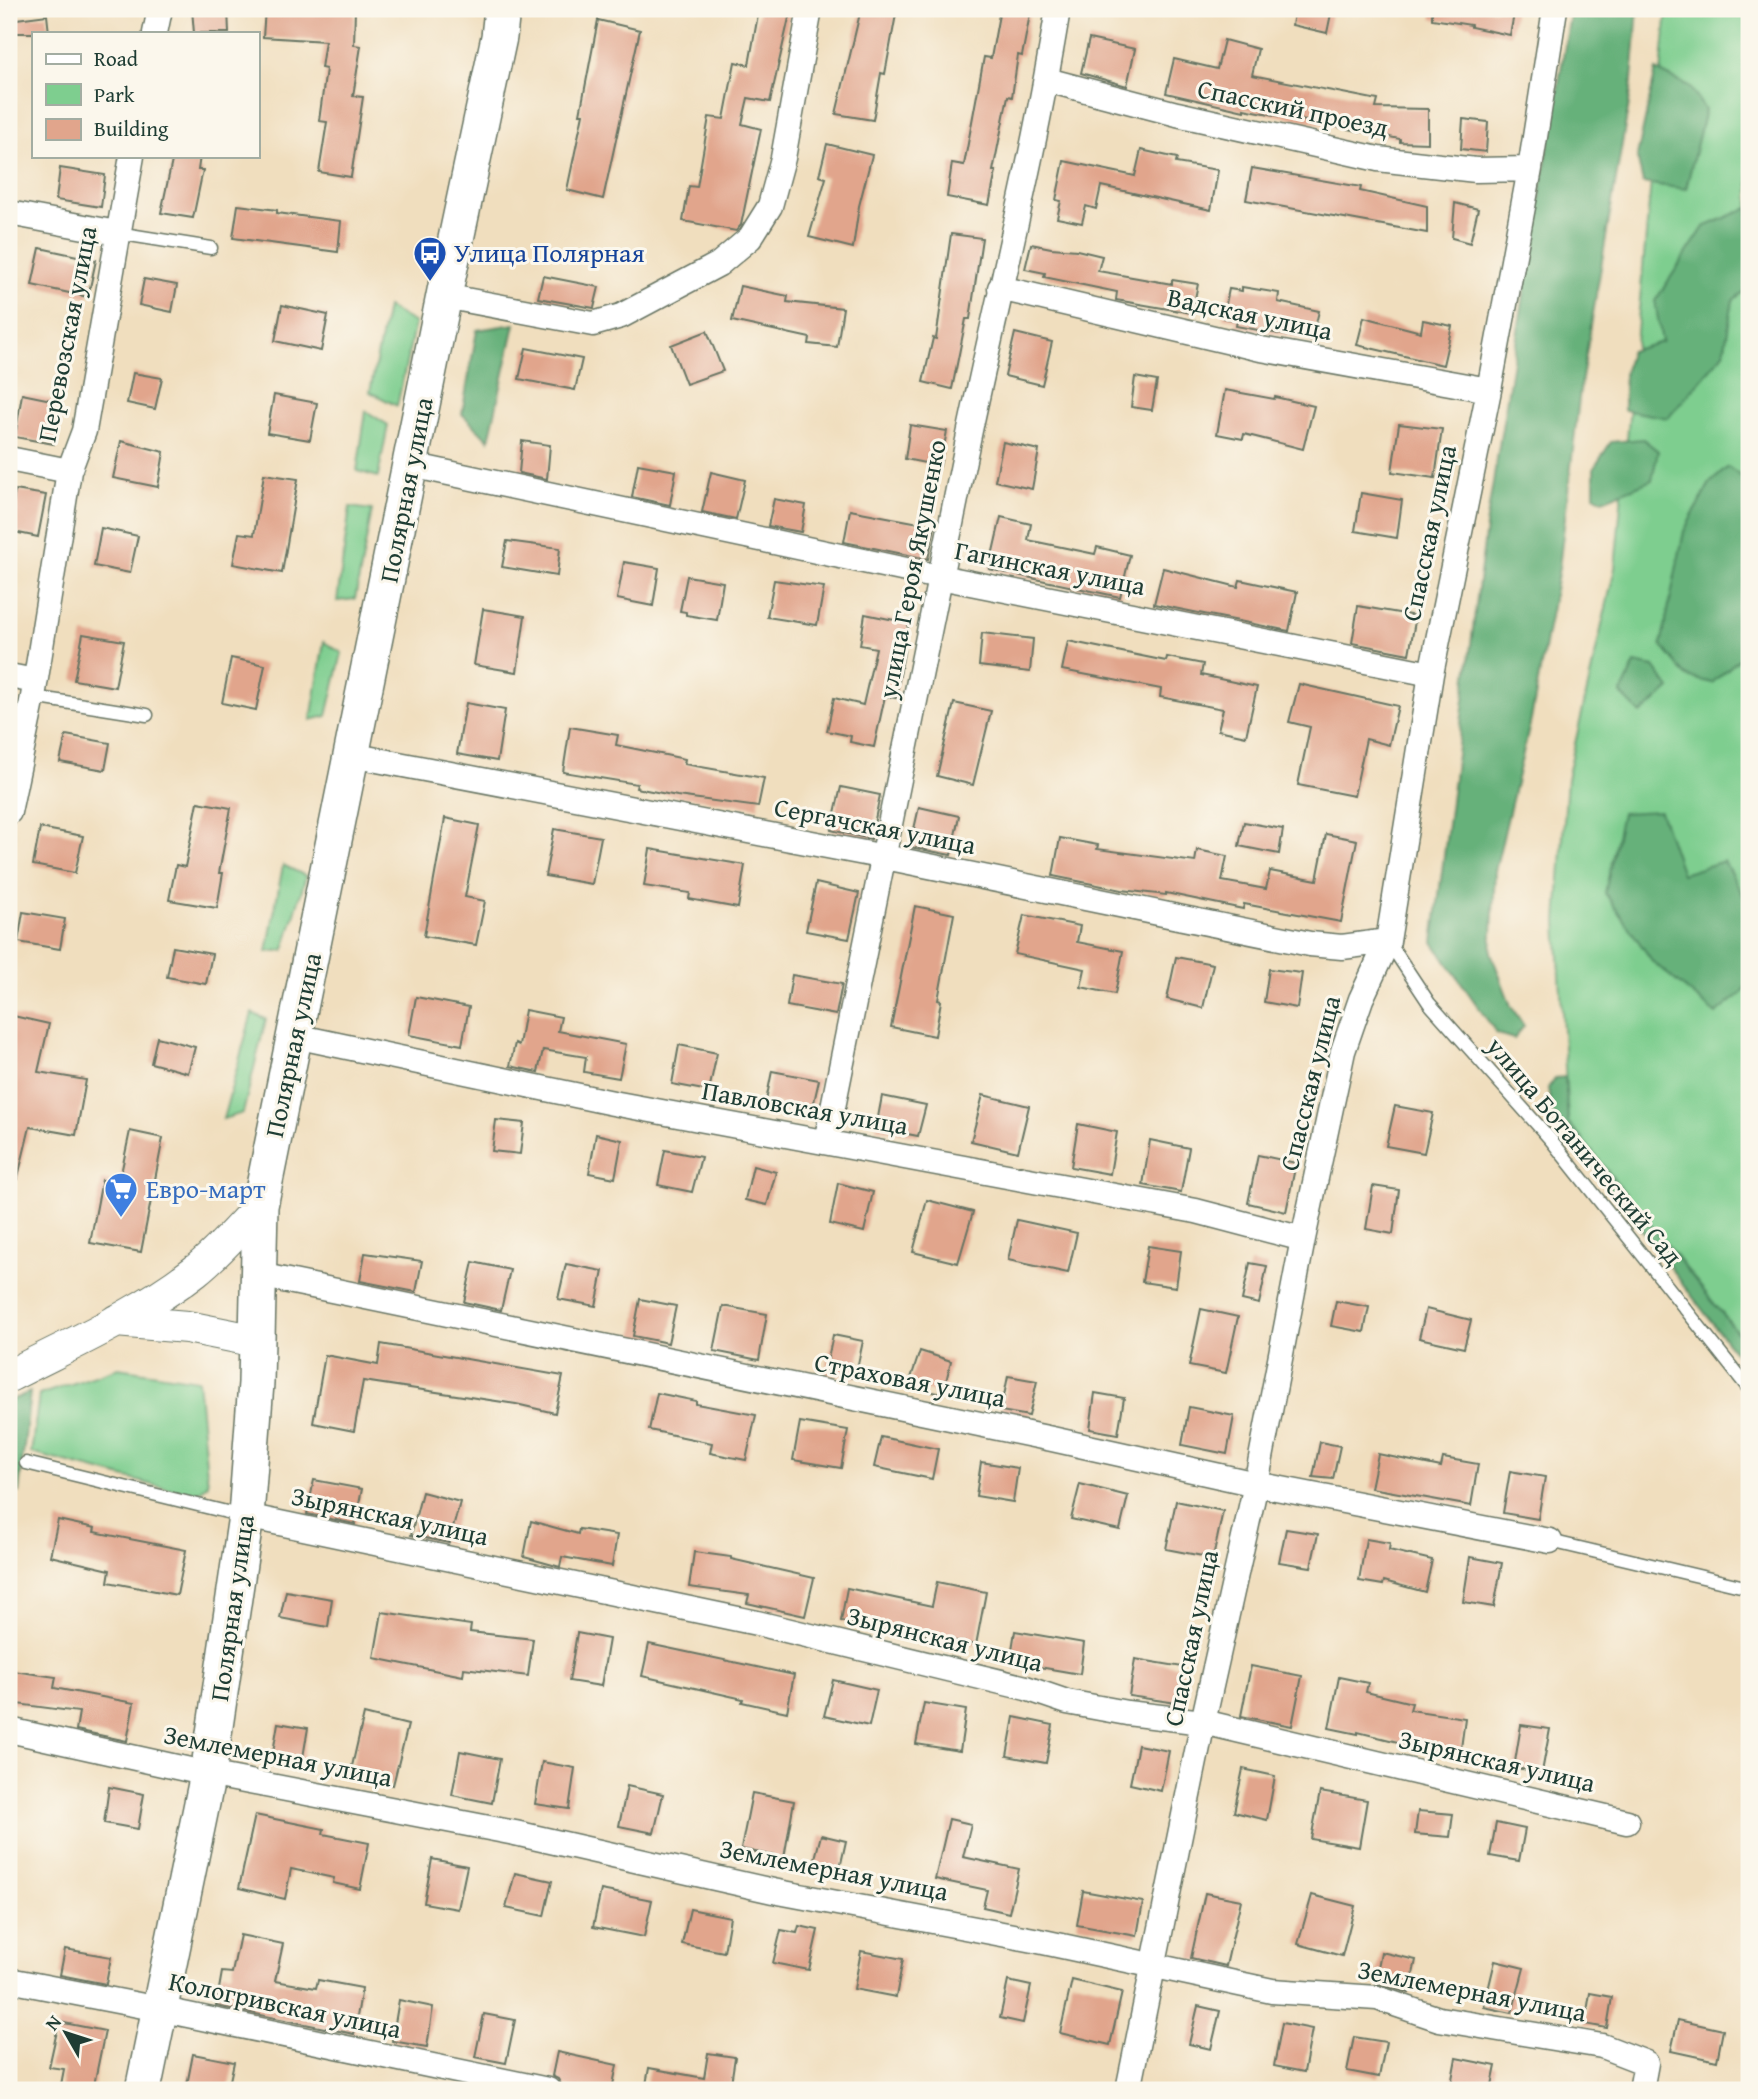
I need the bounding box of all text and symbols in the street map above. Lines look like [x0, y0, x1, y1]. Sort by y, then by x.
legend [32, 32, 259, 158]
text: Road [94, 43, 139, 74]
street label: Спасский проезд [1194, 68, 1392, 147]
text: Park [94, 79, 135, 110]
text: Building [94, 113, 169, 144]
street label: Перевозская улица [26, 222, 107, 445]
place label: Улица Полярная [454, 233, 645, 272]
bus stop icon: Улица Полярная [411, 234, 449, 283]
street label: Вадская улица [1164, 277, 1337, 350]
street label: Полярная улица [368, 393, 443, 586]
street label: улица Героя Якушенко [867, 436, 956, 703]
street label: Спасская улица [1391, 441, 1466, 625]
street label: Гагинская улица [952, 530, 1149, 605]
street label: Сергачская улица [771, 787, 980, 864]
street label: Полярная улица [254, 948, 331, 1141]
street label: Спасская улица [1269, 991, 1350, 1175]
street label: улица Ботанический Сад [1477, 1027, 1693, 1273]
street label: Павловская улица [699, 1070, 912, 1145]
place label: Евро-март [146, 1169, 266, 1208]
supermarket icon: Евро-март [102, 1170, 140, 1219]
street label: Страховая улица [811, 1342, 1010, 1417]
street label: Зырянская улица [288, 1476, 493, 1556]
street label: Полярная улица [199, 1511, 264, 1704]
street label: Спасская улица [1153, 1546, 1228, 1730]
street label: Зырянская улица [843, 1595, 1048, 1682]
street label: Землемерная улица [160, 1714, 396, 1797]
street label: Зырянская улица [1395, 1719, 1600, 1802]
street label: Землемерная улица [716, 1828, 952, 1911]
street label: Землемерная улица [1354, 1949, 1590, 2032]
street label: Кологривская улица [165, 1961, 405, 2048]
north arrow [32, 1997, 102, 2068]
text: N [38, 2008, 68, 2036]

